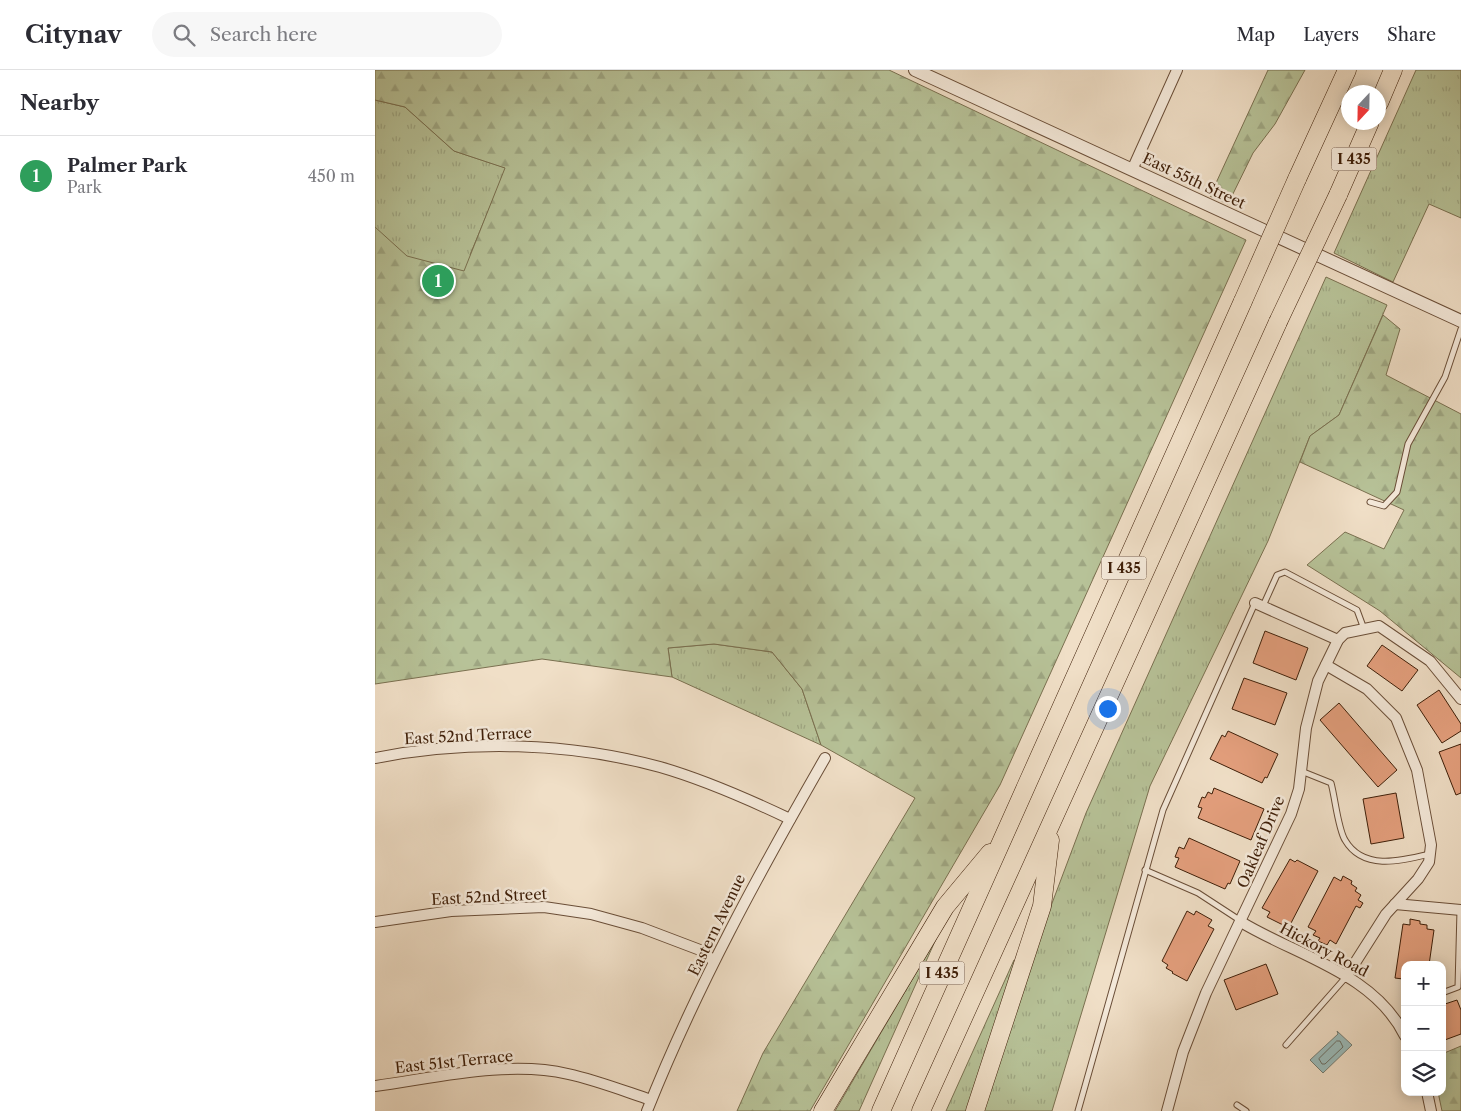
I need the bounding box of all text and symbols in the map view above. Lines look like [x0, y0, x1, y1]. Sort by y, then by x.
search box [152, 12, 502, 57]
text: Citynav [25, 20, 122, 49]
icon: search [170, 21, 198, 49]
text: Search here [210, 23, 317, 46]
text: Map [1237, 24, 1275, 46]
text: Layers [1303, 24, 1359, 46]
text: Share [1387, 24, 1436, 46]
north arrow [1341, 85, 1386, 130]
text: Nearby [20, 90, 99, 115]
street label: East 55th Street [1140, 148, 1249, 213]
road number: I 435 [1331, 148, 1377, 170]
text: Palmer Park [67, 154, 187, 177]
text: 1 [32, 166, 40, 186]
text: 450 m [308, 166, 355, 186]
text: Park [67, 177, 102, 197]
pin: 1 [422, 262, 454, 300]
road number: I 435 [1101, 556, 1147, 579]
your location [1095, 696, 1121, 722]
street label: East 52nd Terrace [404, 723, 532, 748]
street label: Oakleaf Drive [1233, 793, 1288, 891]
street label: Eastern Avenue [684, 871, 749, 979]
street label: East 52nd Street [431, 884, 548, 909]
street label: Hickory Road [1277, 918, 1372, 981]
road number: I 435 [919, 961, 965, 984]
map controls [1401, 961, 1446, 1096]
button: + [1401, 961, 1446, 1006]
button: − [1401, 1006, 1446, 1051]
street label: East 51st Terrace [394, 1046, 514, 1077]
button: layers [1401, 1051, 1446, 1096]

